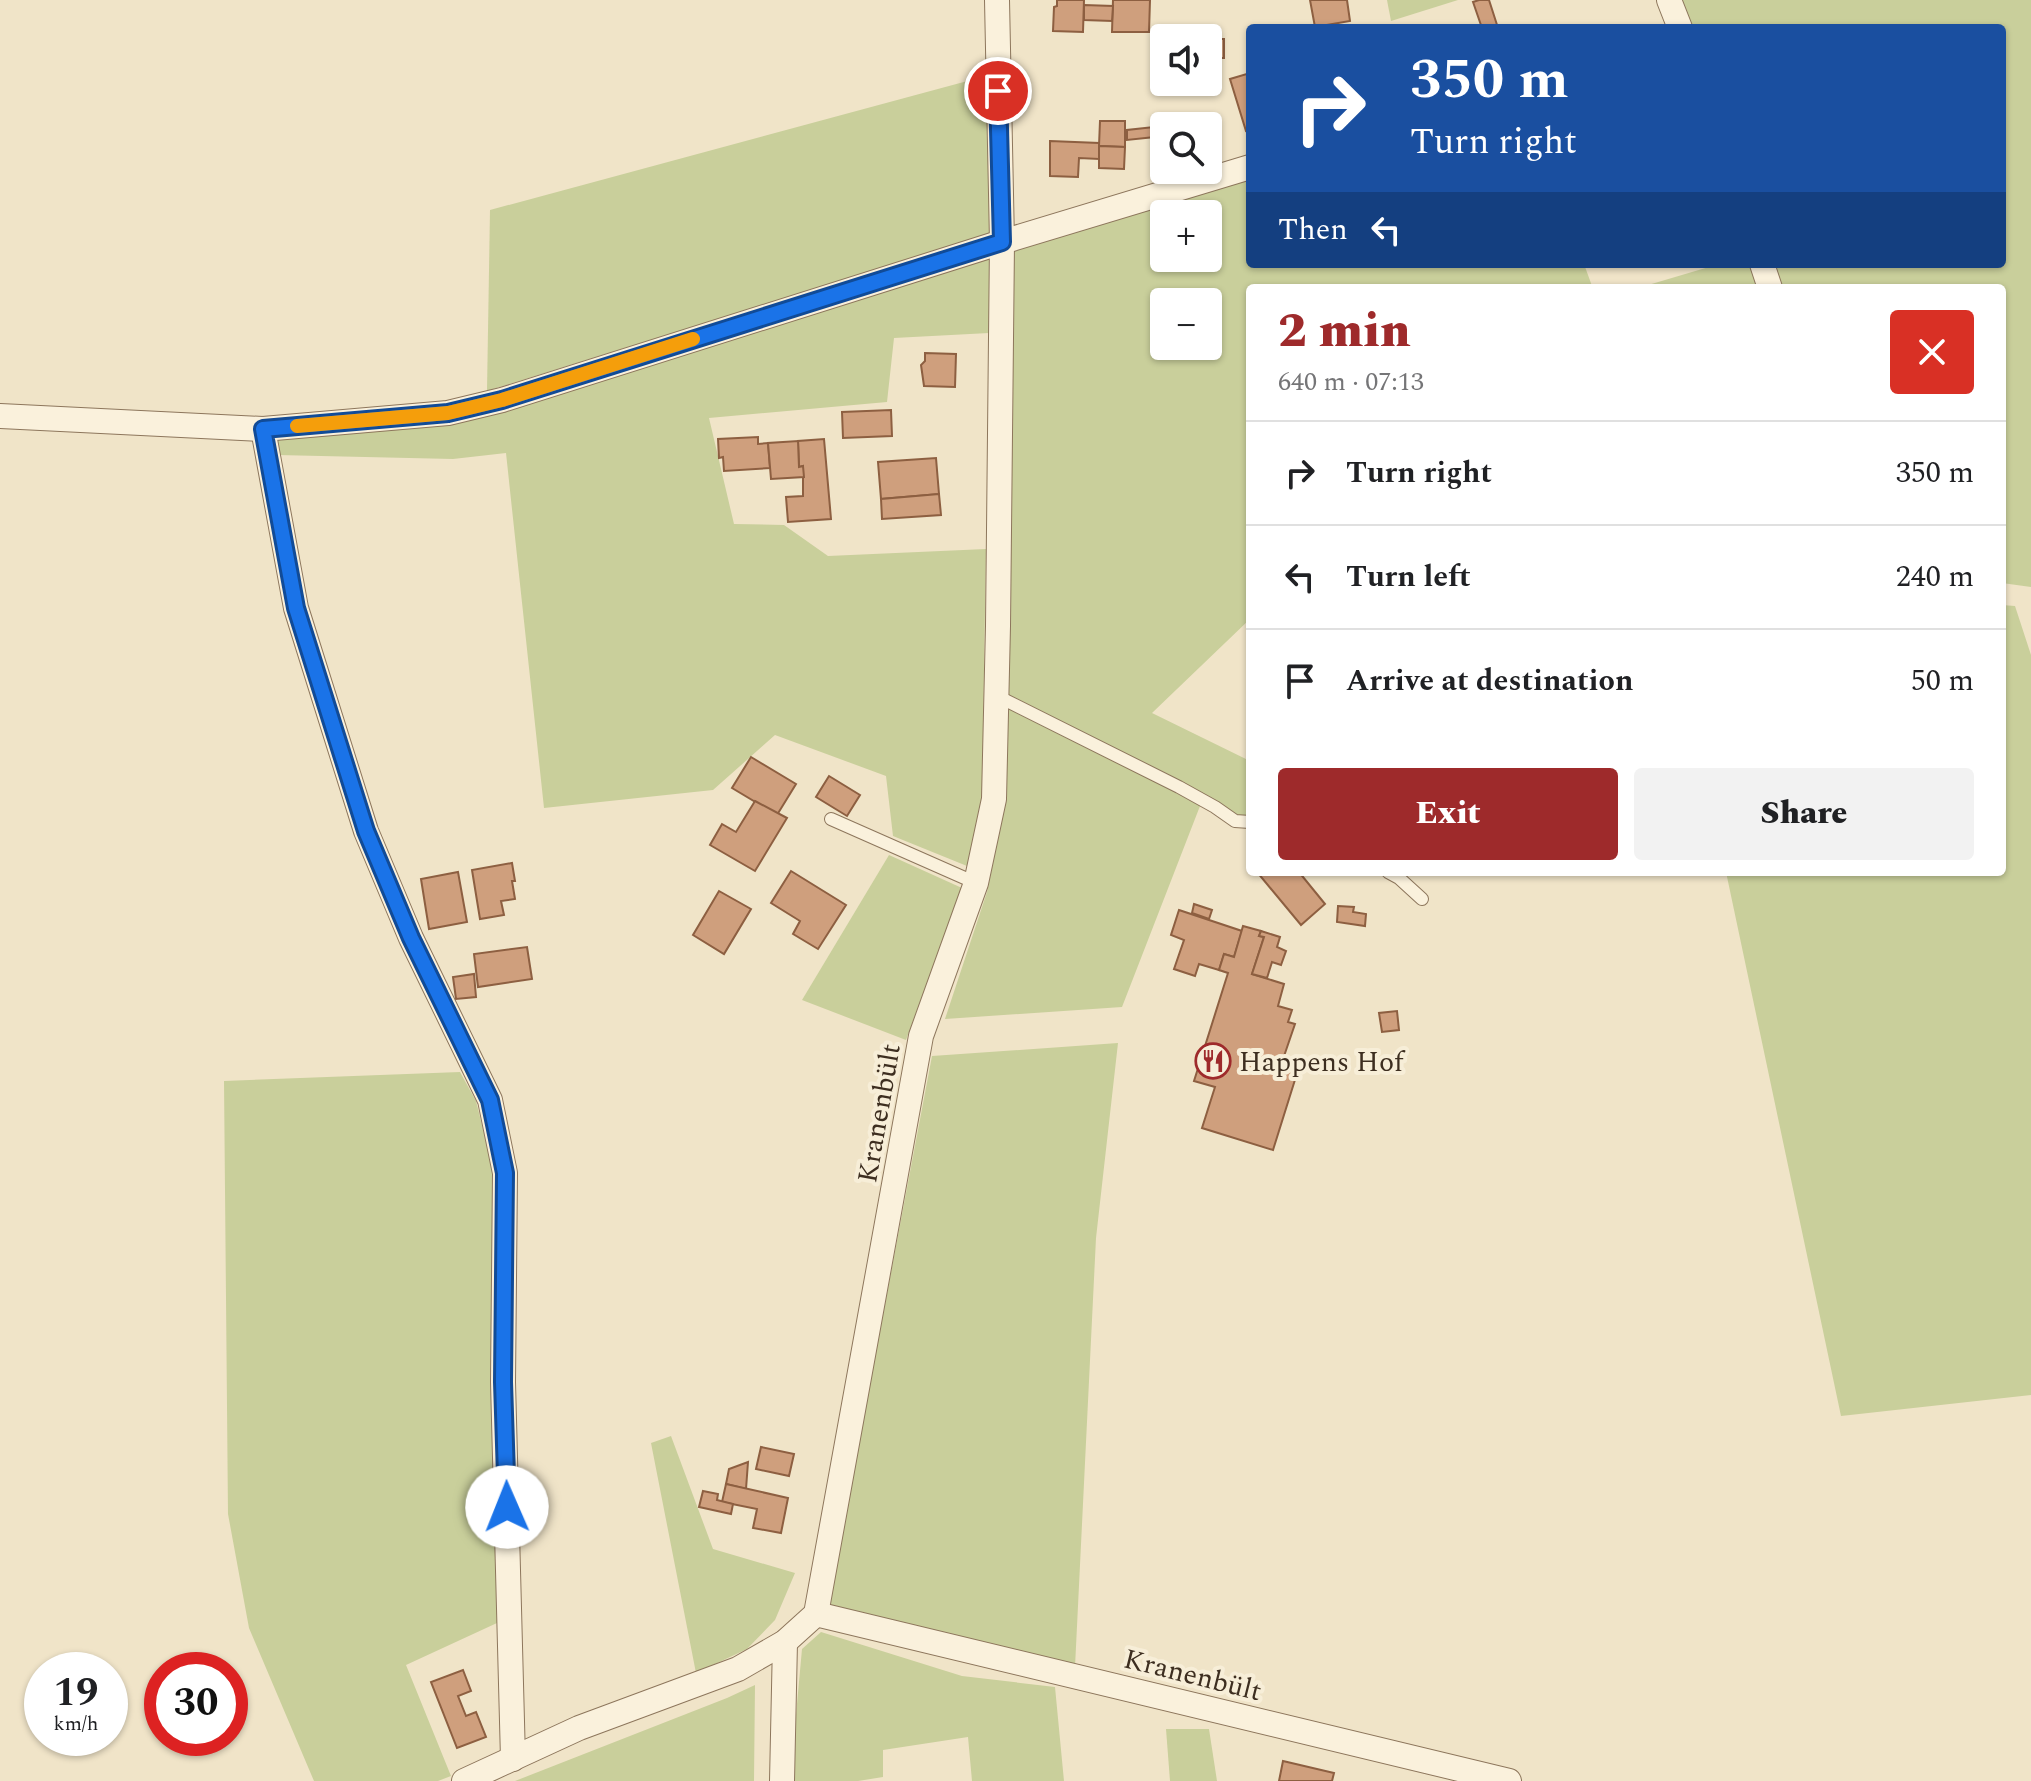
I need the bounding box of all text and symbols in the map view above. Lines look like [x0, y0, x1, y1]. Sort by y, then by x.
map controls [1150, 24, 1222, 360]
button: sound [1150, 24, 1222, 96]
text: 350 m [1410, 38, 1569, 123]
icon: right [1278, 56, 1382, 160]
pin [964, 57, 1032, 125]
icon: arrive [976, 69, 1020, 113]
button: search [1150, 112, 1222, 184]
text: Turn right [1410, 115, 1577, 170]
button: + [1150, 200, 1222, 272]
text: Then [1278, 207, 1348, 253]
icon: left [1364, 208, 1408, 252]
button: − [1150, 288, 1222, 360]
text: 2 min [1278, 295, 1411, 368]
button: close [1890, 310, 1974, 394]
text: 640 m · 07:13 [1278, 362, 1424, 402]
text: Turn right [1346, 450, 1492, 496]
text: 350 m [1896, 450, 1974, 496]
icon: right [1278, 451, 1322, 495]
text: Turn left [1346, 554, 1471, 600]
text: 240 m [1896, 554, 1974, 600]
icon: left [1278, 555, 1322, 599]
text: Arrive at destination [1346, 658, 1633, 704]
text: 50 m [1911, 658, 1974, 704]
icon: arrive [1278, 659, 1322, 703]
button: Exit [1278, 768, 1618, 860]
button: Share [1634, 768, 1974, 860]
street label: Kranenbült [846, 1040, 913, 1186]
place label: Happens Hof [1239, 1041, 1406, 1084]
restaurant icon: Happens Hof [1194, 1042, 1232, 1080]
position arrow [465, 1465, 549, 1549]
street label: Kranenbült [1119, 1638, 1266, 1713]
speed limit sign: 30 [144, 1652, 248, 1756]
text: 19 [54, 1663, 98, 1724]
text: km/h [54, 1709, 99, 1739]

